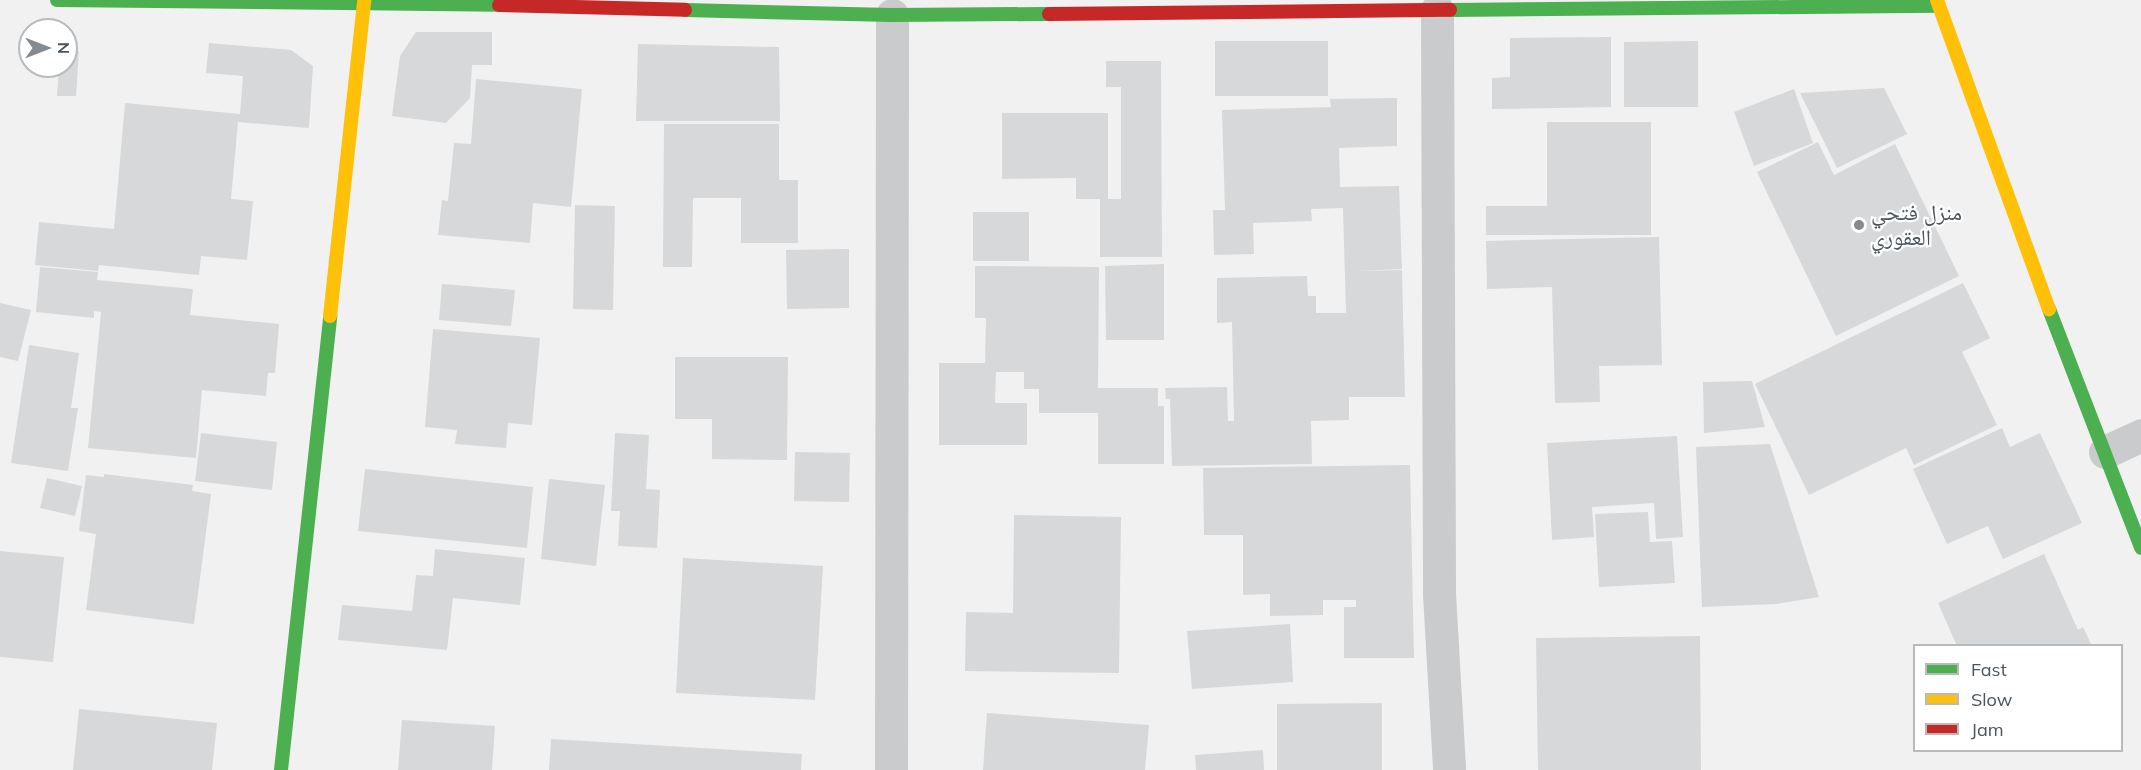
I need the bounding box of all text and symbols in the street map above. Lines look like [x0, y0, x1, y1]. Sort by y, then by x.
north arrow [18, 18, 78, 78]
text: N [54, 42, 74, 54]
place label: منزل فتحي العقوري [1871, 199, 1962, 250]
marker: منزل فتحي العقوري [1852, 218, 1866, 232]
legend [1913, 644, 2123, 752]
text: Fast [1971, 658, 2007, 681]
text: Slow [1971, 688, 2012, 711]
text: Jam [1971, 718, 2004, 741]

